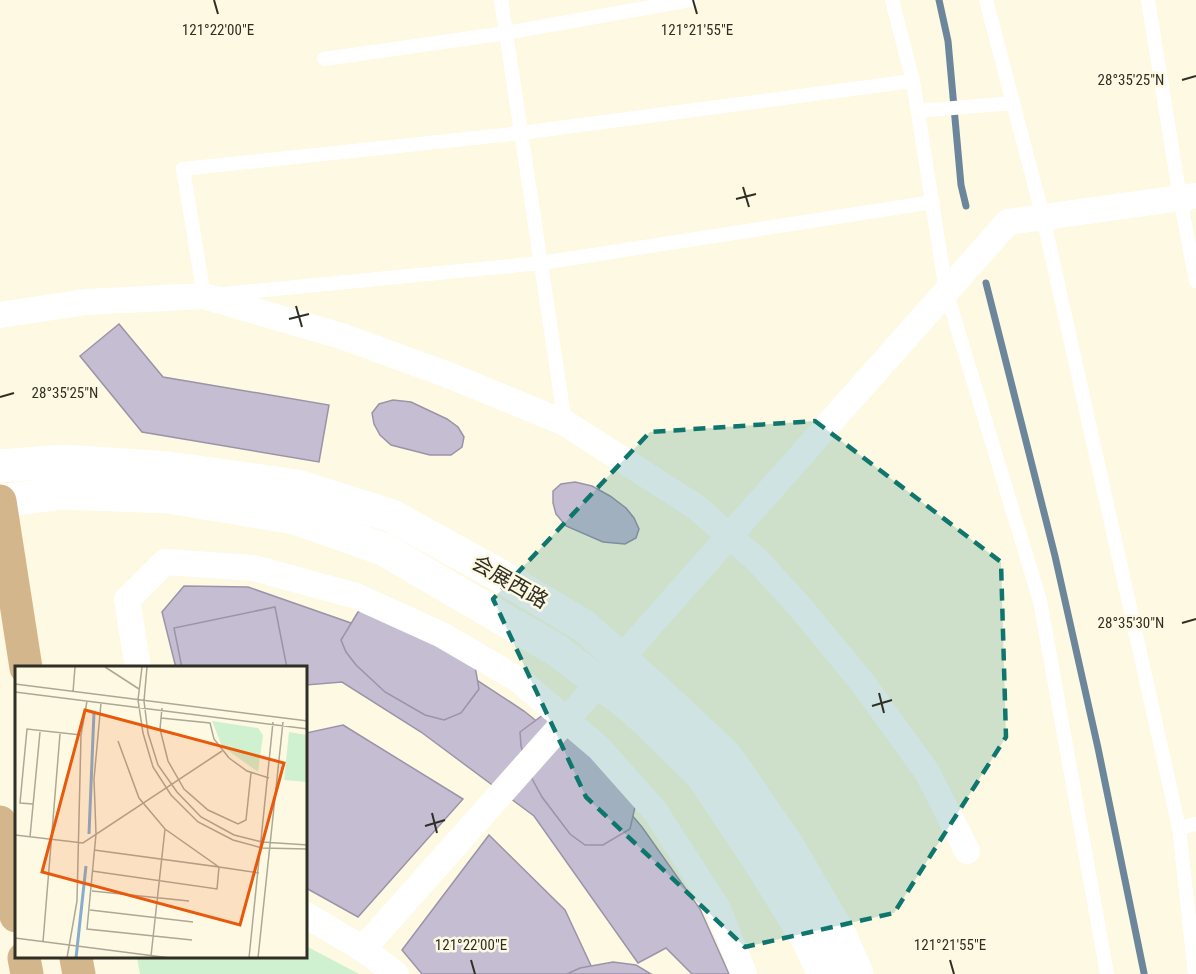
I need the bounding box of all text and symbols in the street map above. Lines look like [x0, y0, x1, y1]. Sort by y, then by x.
text: 121°22'00"E [182, 21, 254, 39]
text: 121°21'55"E [661, 21, 733, 39]
text: 28°35'25"N [1098, 71, 1164, 89]
text: 28°35'25"N [32, 384, 98, 402]
street label: 会展西路 [468, 551, 552, 613]
text: 28°35'30"N [1098, 614, 1164, 632]
inset map [15, 666, 308, 959]
text: 121°22'00"E [435, 936, 507, 954]
text: 121°21'55"E [914, 936, 986, 954]

